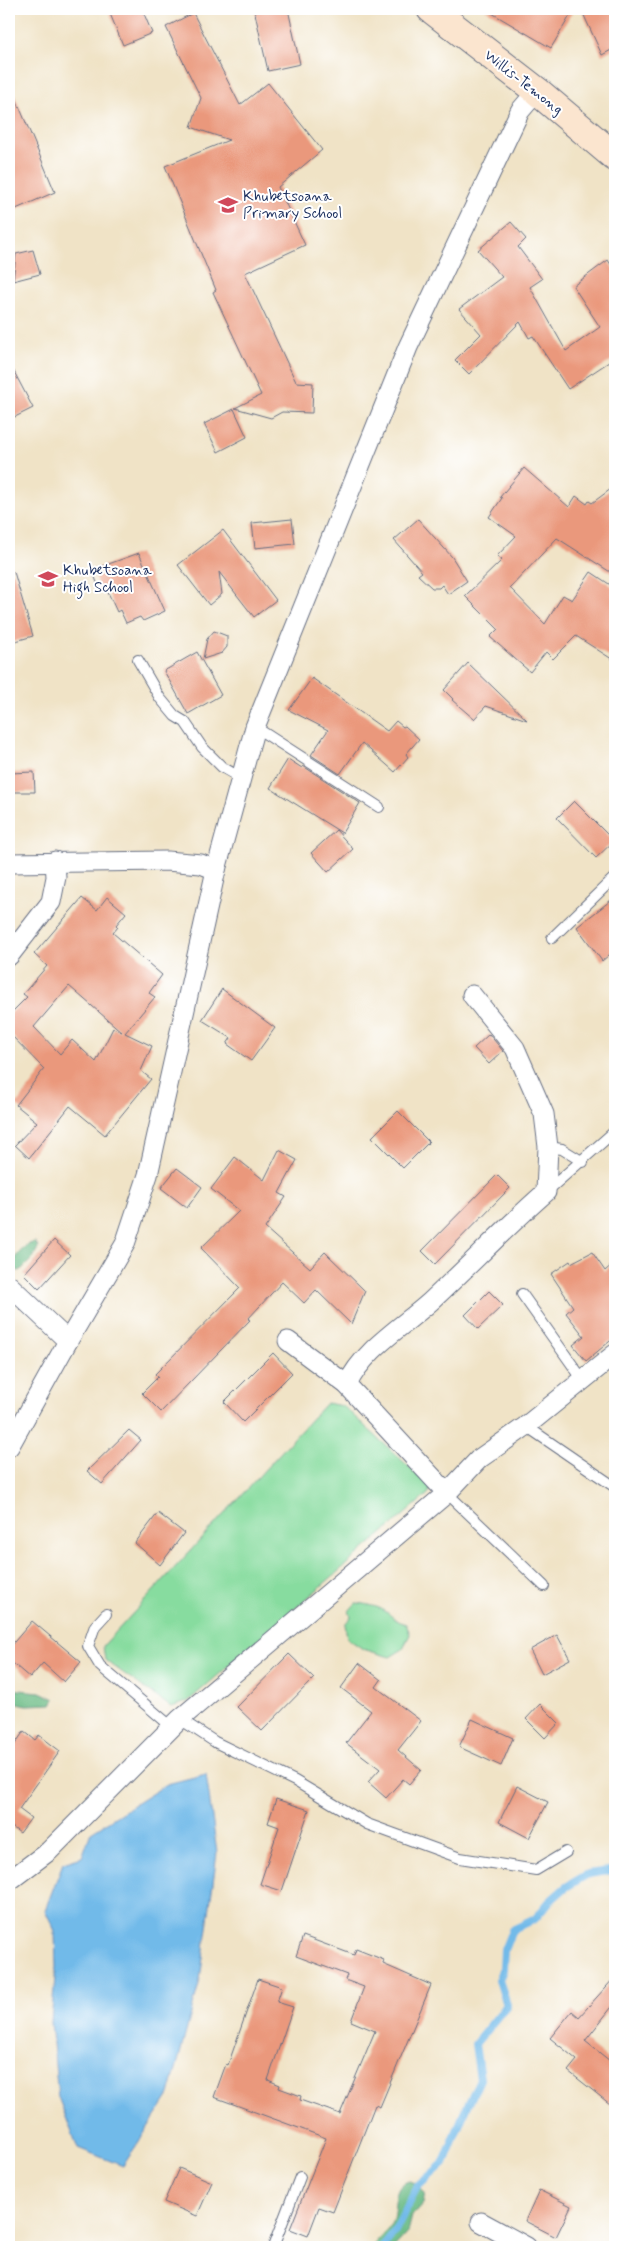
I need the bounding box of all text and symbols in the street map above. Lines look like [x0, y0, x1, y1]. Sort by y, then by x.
street label: Willis-Temong [480, 46, 567, 120]
place label: Khubetsoana Primary School [243, 187, 342, 224]
school or university icon: Khubetsoana Primary School [217, 194, 239, 216]
place label: Khubetsoana High School [63, 561, 153, 599]
school or university icon: Khubetsoana High School [37, 568, 59, 590]

